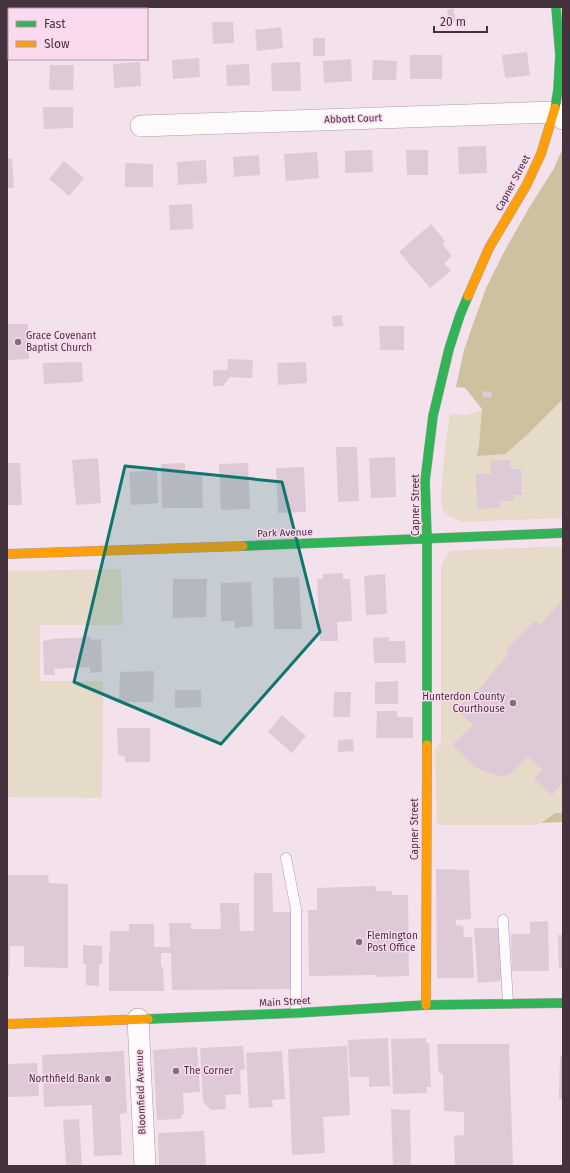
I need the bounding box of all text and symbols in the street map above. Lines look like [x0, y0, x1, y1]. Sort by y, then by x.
legend [8, 8, 148, 60]
scale bar [434, 8, 487, 34]
text: 20 m [440, 15, 466, 29]
text: Fast [44, 17, 66, 31]
text: Slow [44, 37, 70, 51]
street label: Abbott Court [324, 112, 383, 126]
street label: Capner Street [493, 153, 533, 213]
place label: Grace Covenant Baptist Church [26, 330, 97, 354]
marker: Grace Covenant Baptist Church [13, 337, 23, 347]
street label: Capner Street [410, 474, 422, 536]
street label: Park Avenue [257, 526, 313, 540]
place label: Hunterdon County Courthouse [422, 691, 505, 715]
marker: Hunterdon County Courthouse [508, 698, 518, 708]
street label: Capner Street [409, 798, 421, 860]
place label: Flemington Post Office [367, 930, 418, 954]
marker: Flemington Post Office [354, 937, 364, 947]
street label: Main Street [259, 995, 312, 1009]
street label: Bloomfield Avenue [134, 1049, 148, 1135]
place label: The Corner [184, 1065, 234, 1077]
marker: The Corner [171, 1066, 181, 1076]
place label: Northfield Bank [29, 1073, 101, 1085]
marker: Northfield Bank [103, 1074, 113, 1084]

